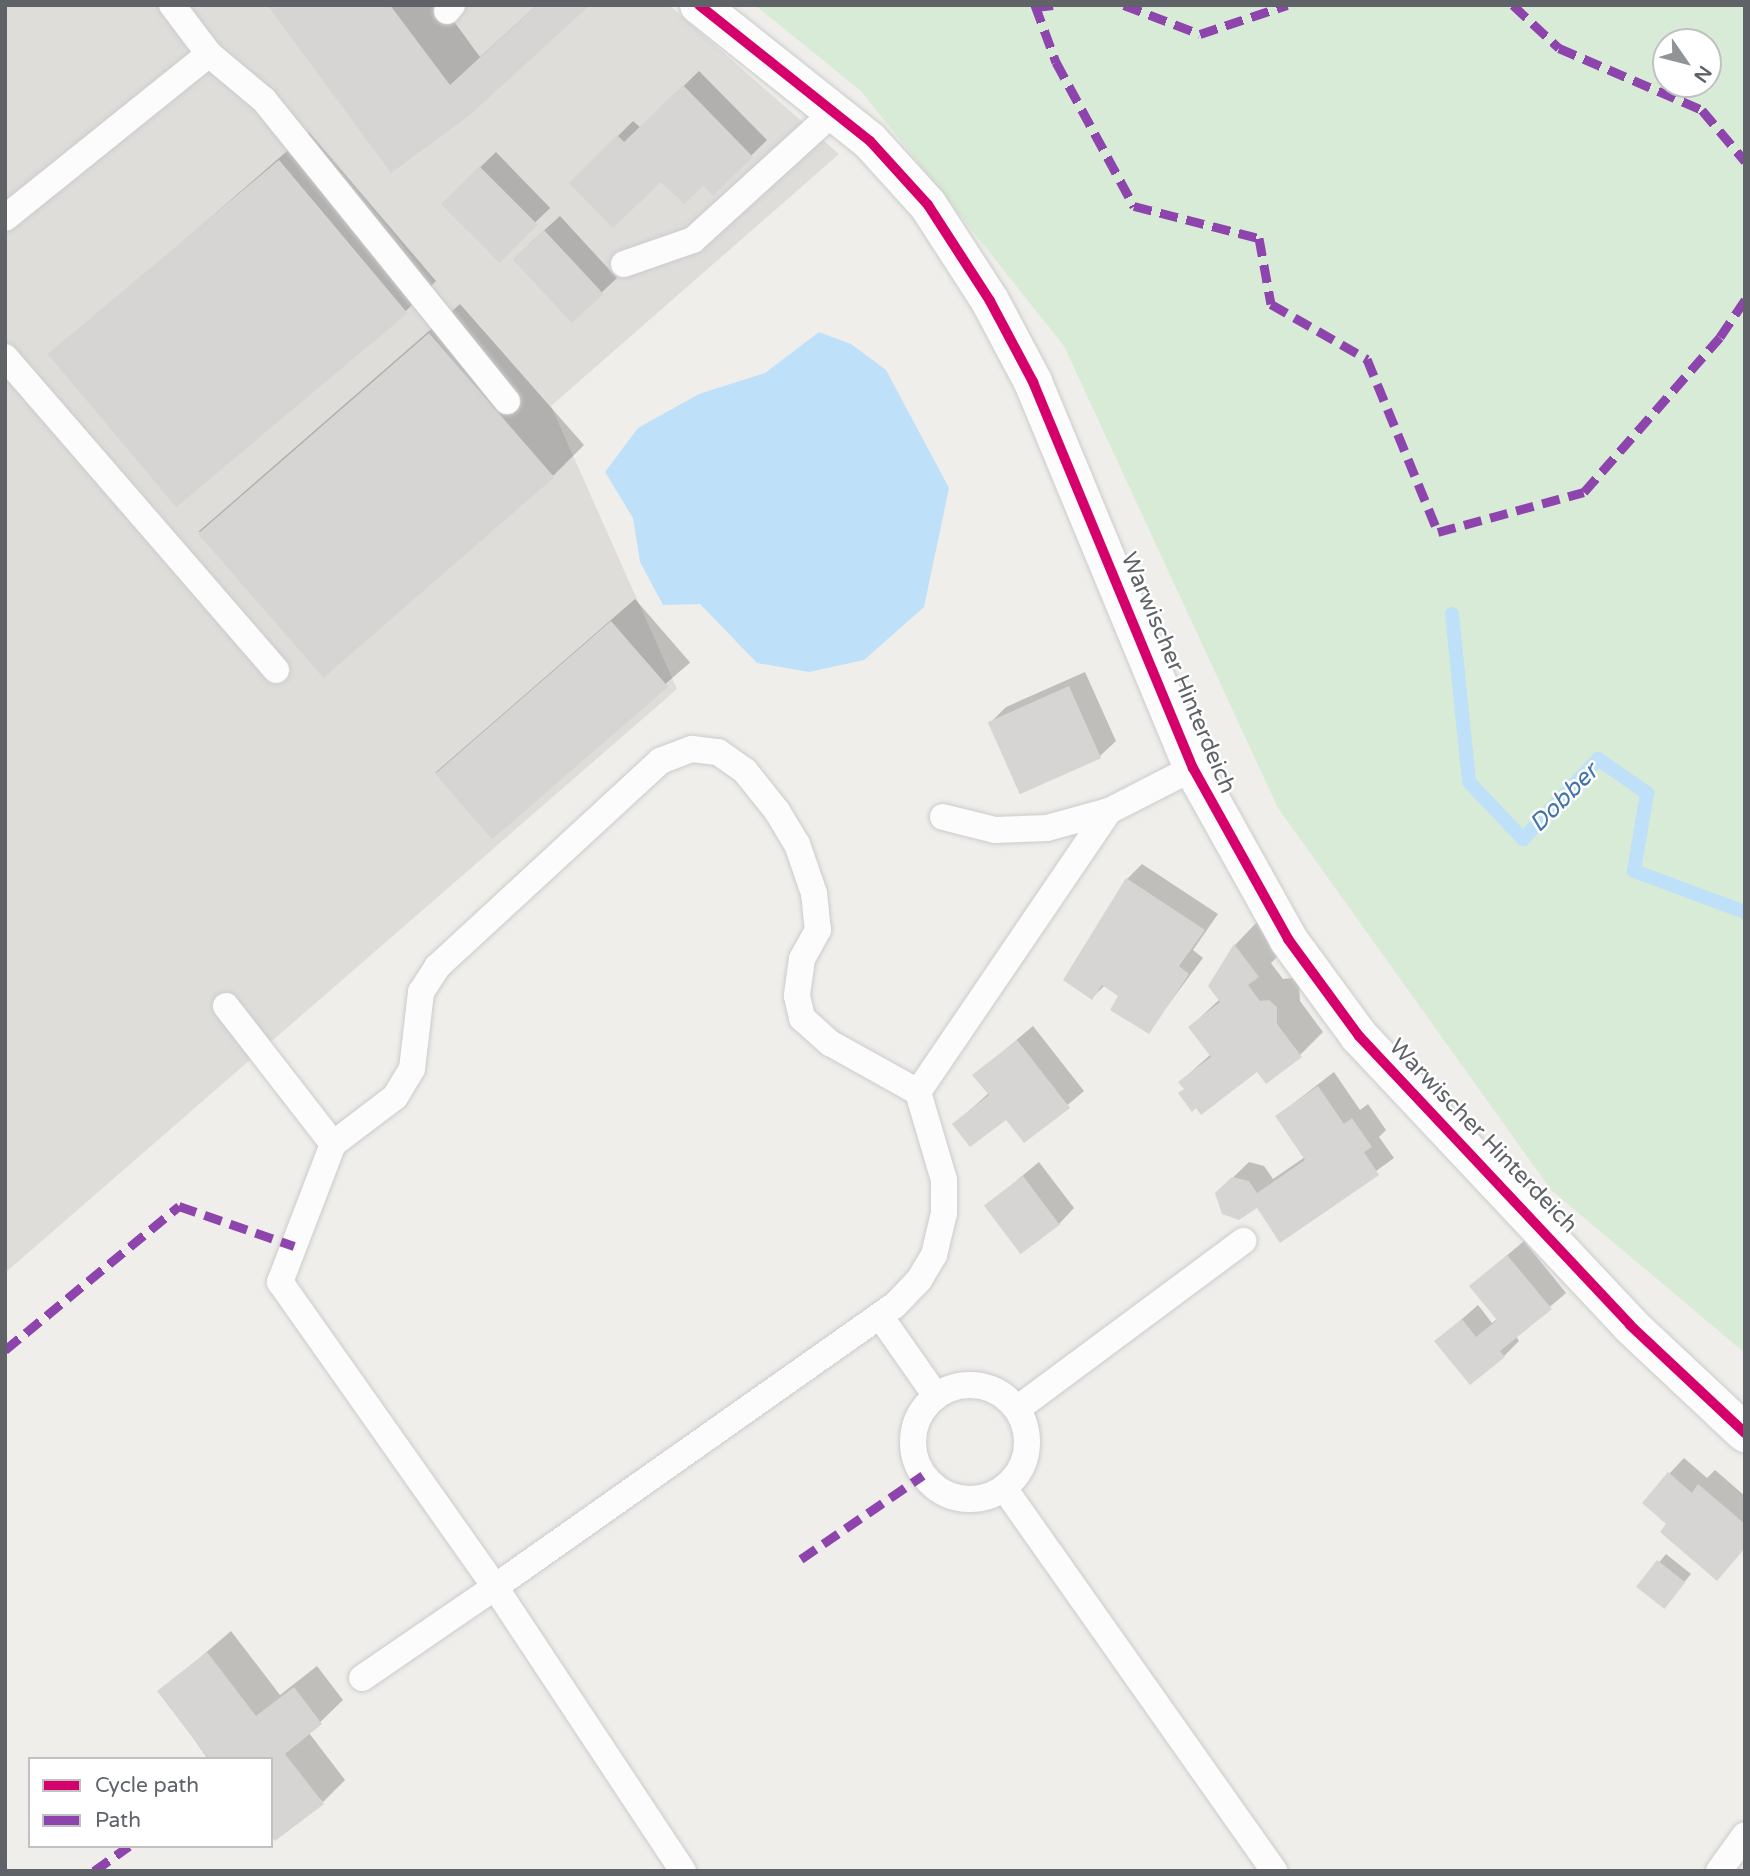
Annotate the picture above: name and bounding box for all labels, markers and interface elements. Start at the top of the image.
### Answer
north arrow [1652,28,1722,98]
text: N [1689,61,1716,86]
street label: Warwischer Hinterdeich [1115,548,1241,798]
water label: Dobber [1524,758,1604,838]
street label: Warwischer Hinterdeich [1383,1033,1583,1239]
legend [28,1757,273,1848]
text: Cycle path [95,1773,199,1798]
text: Path [95,1808,141,1833]

